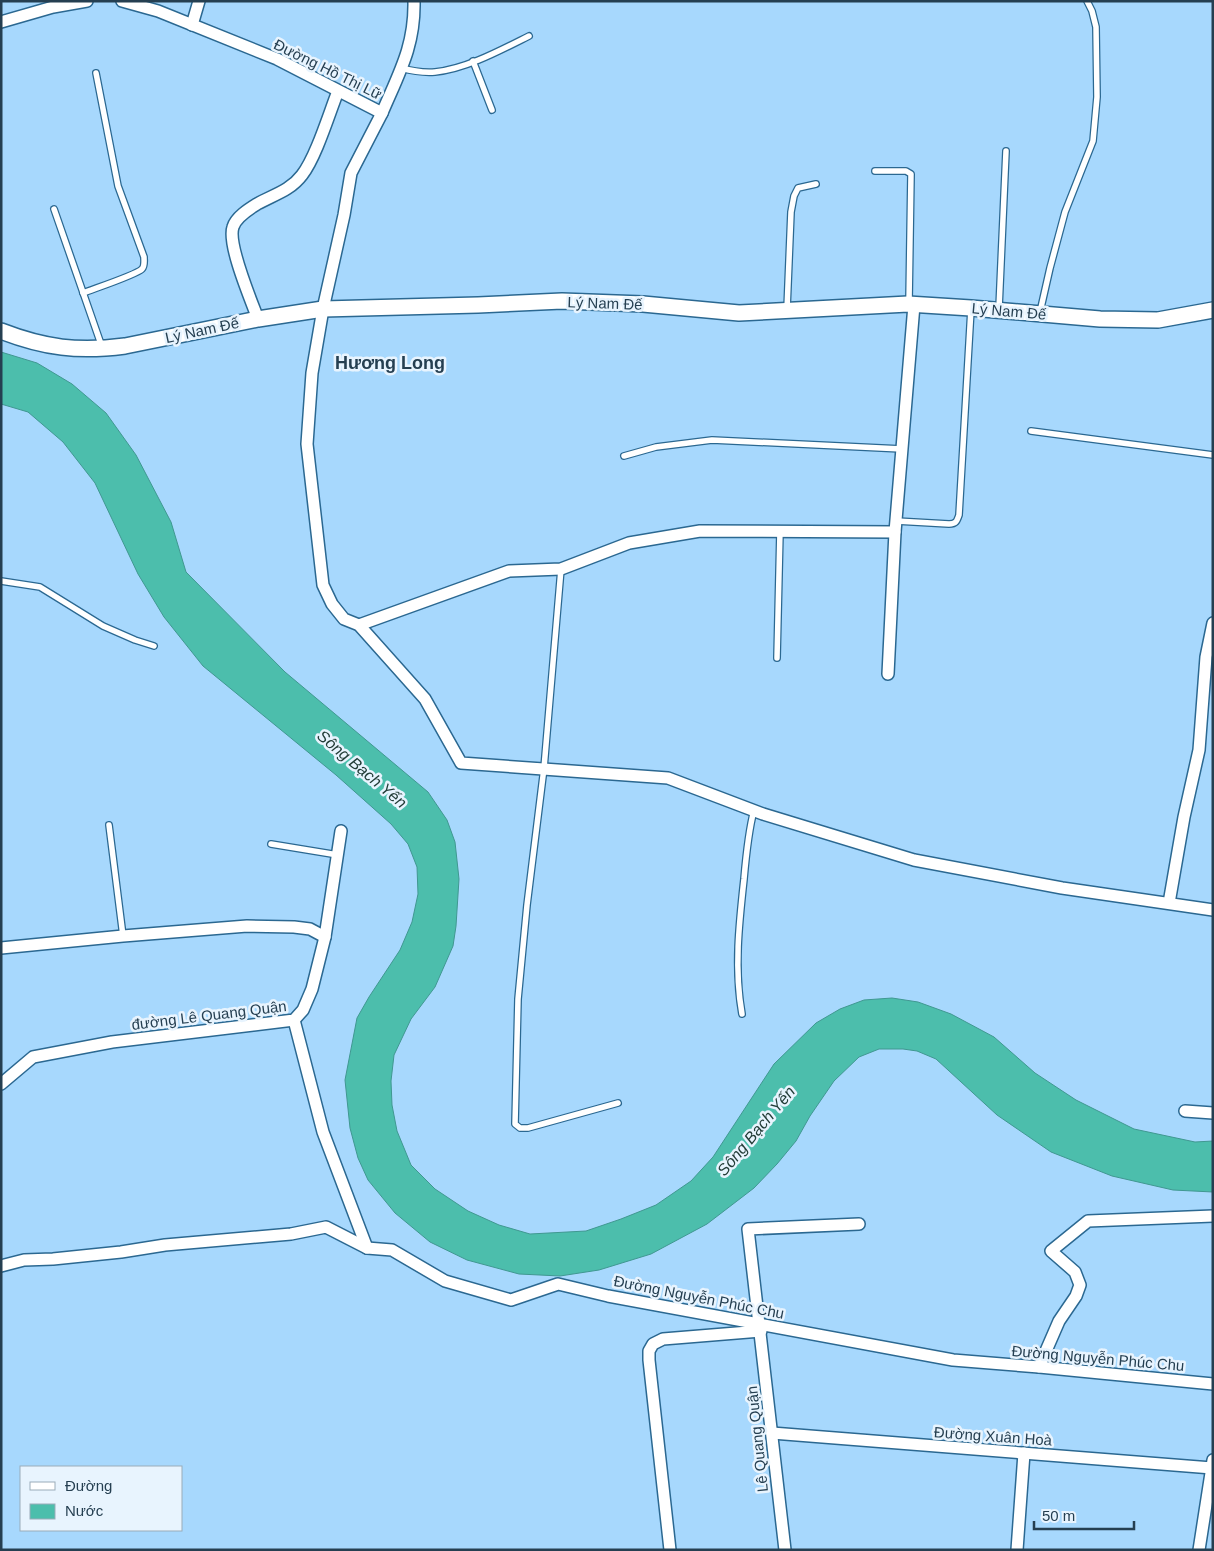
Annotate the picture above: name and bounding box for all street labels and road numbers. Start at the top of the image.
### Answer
street label: Đường Hồ Thị Lữ [271,35,385,103]
street label: Lý Nam Đế [567,293,643,313]
street label: Lý Nam Đế [971,299,1048,323]
street label: Lý Nam Đế [164,314,241,346]
street label: đường Lê Quang Quận [131,997,287,1033]
street label: Đường Nguyễn Phúc Chu [612,1272,786,1322]
street label: Đường Nguyễn Phúc Chu [1011,1342,1185,1374]
street label: Lê Quang Quận [743,1385,771,1493]
street label: Đường Xuân Hoà [933,1423,1053,1449]

